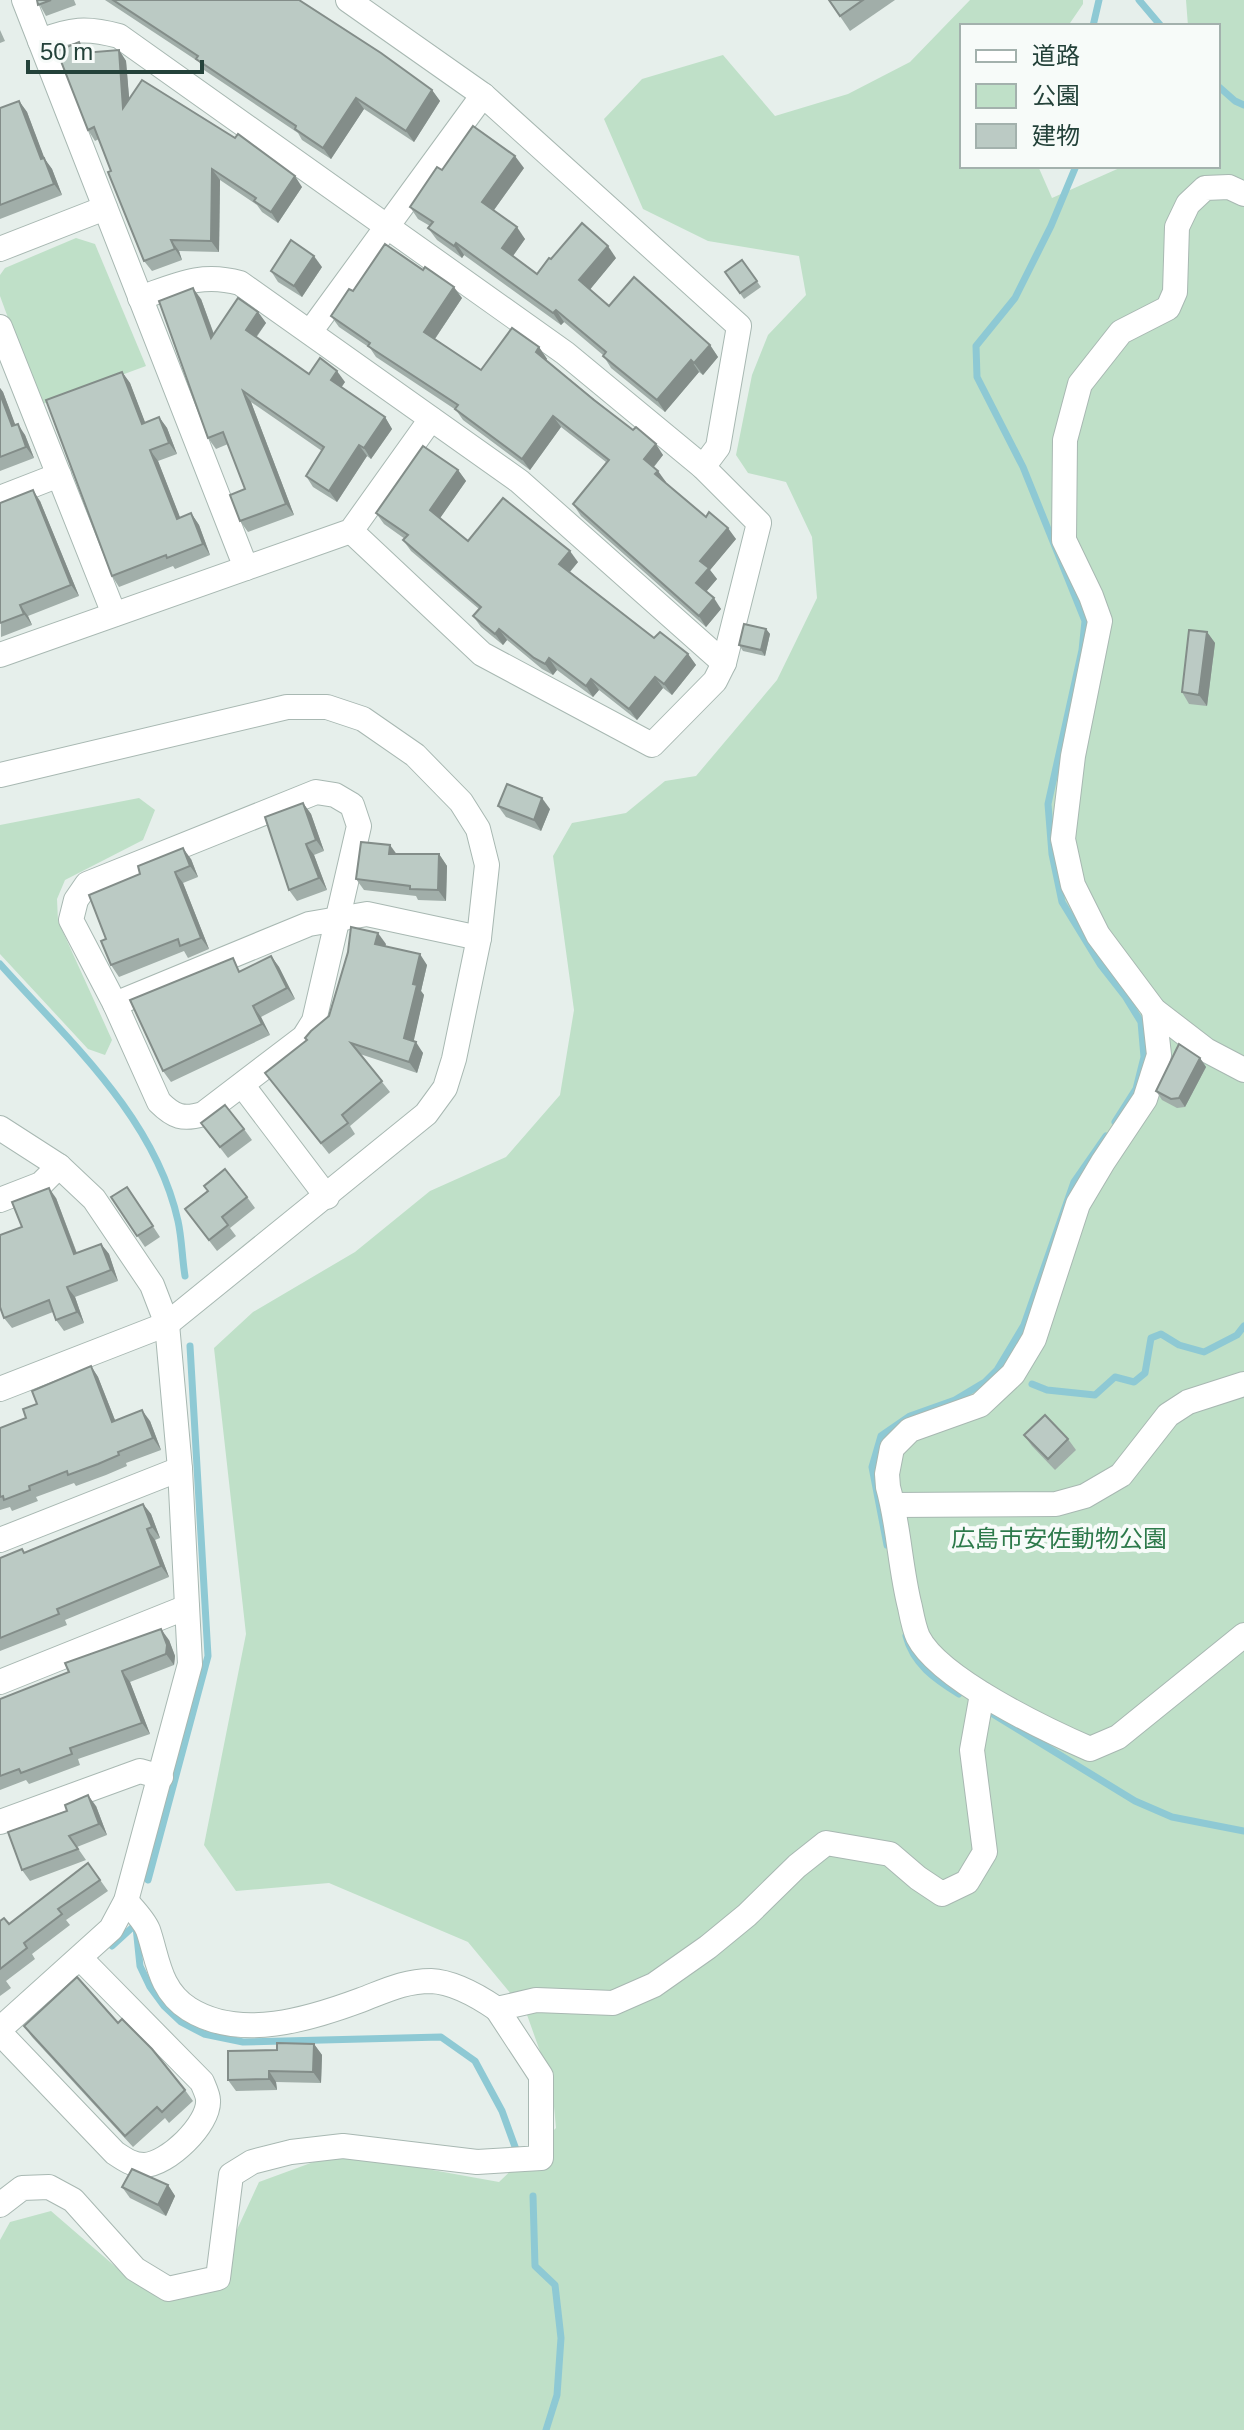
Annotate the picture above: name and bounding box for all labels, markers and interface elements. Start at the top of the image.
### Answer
scale bar [28,24,202,74]
legend [960,24,1220,168]
text: 50 m [40,38,93,65]
text: 道路 [1032,42,1080,69]
text: 公園 [1032,82,1080,109]
text: 建物 [1032,122,1080,149]
park label: 広島市安佐動物公園 [951,1525,1167,1552]

